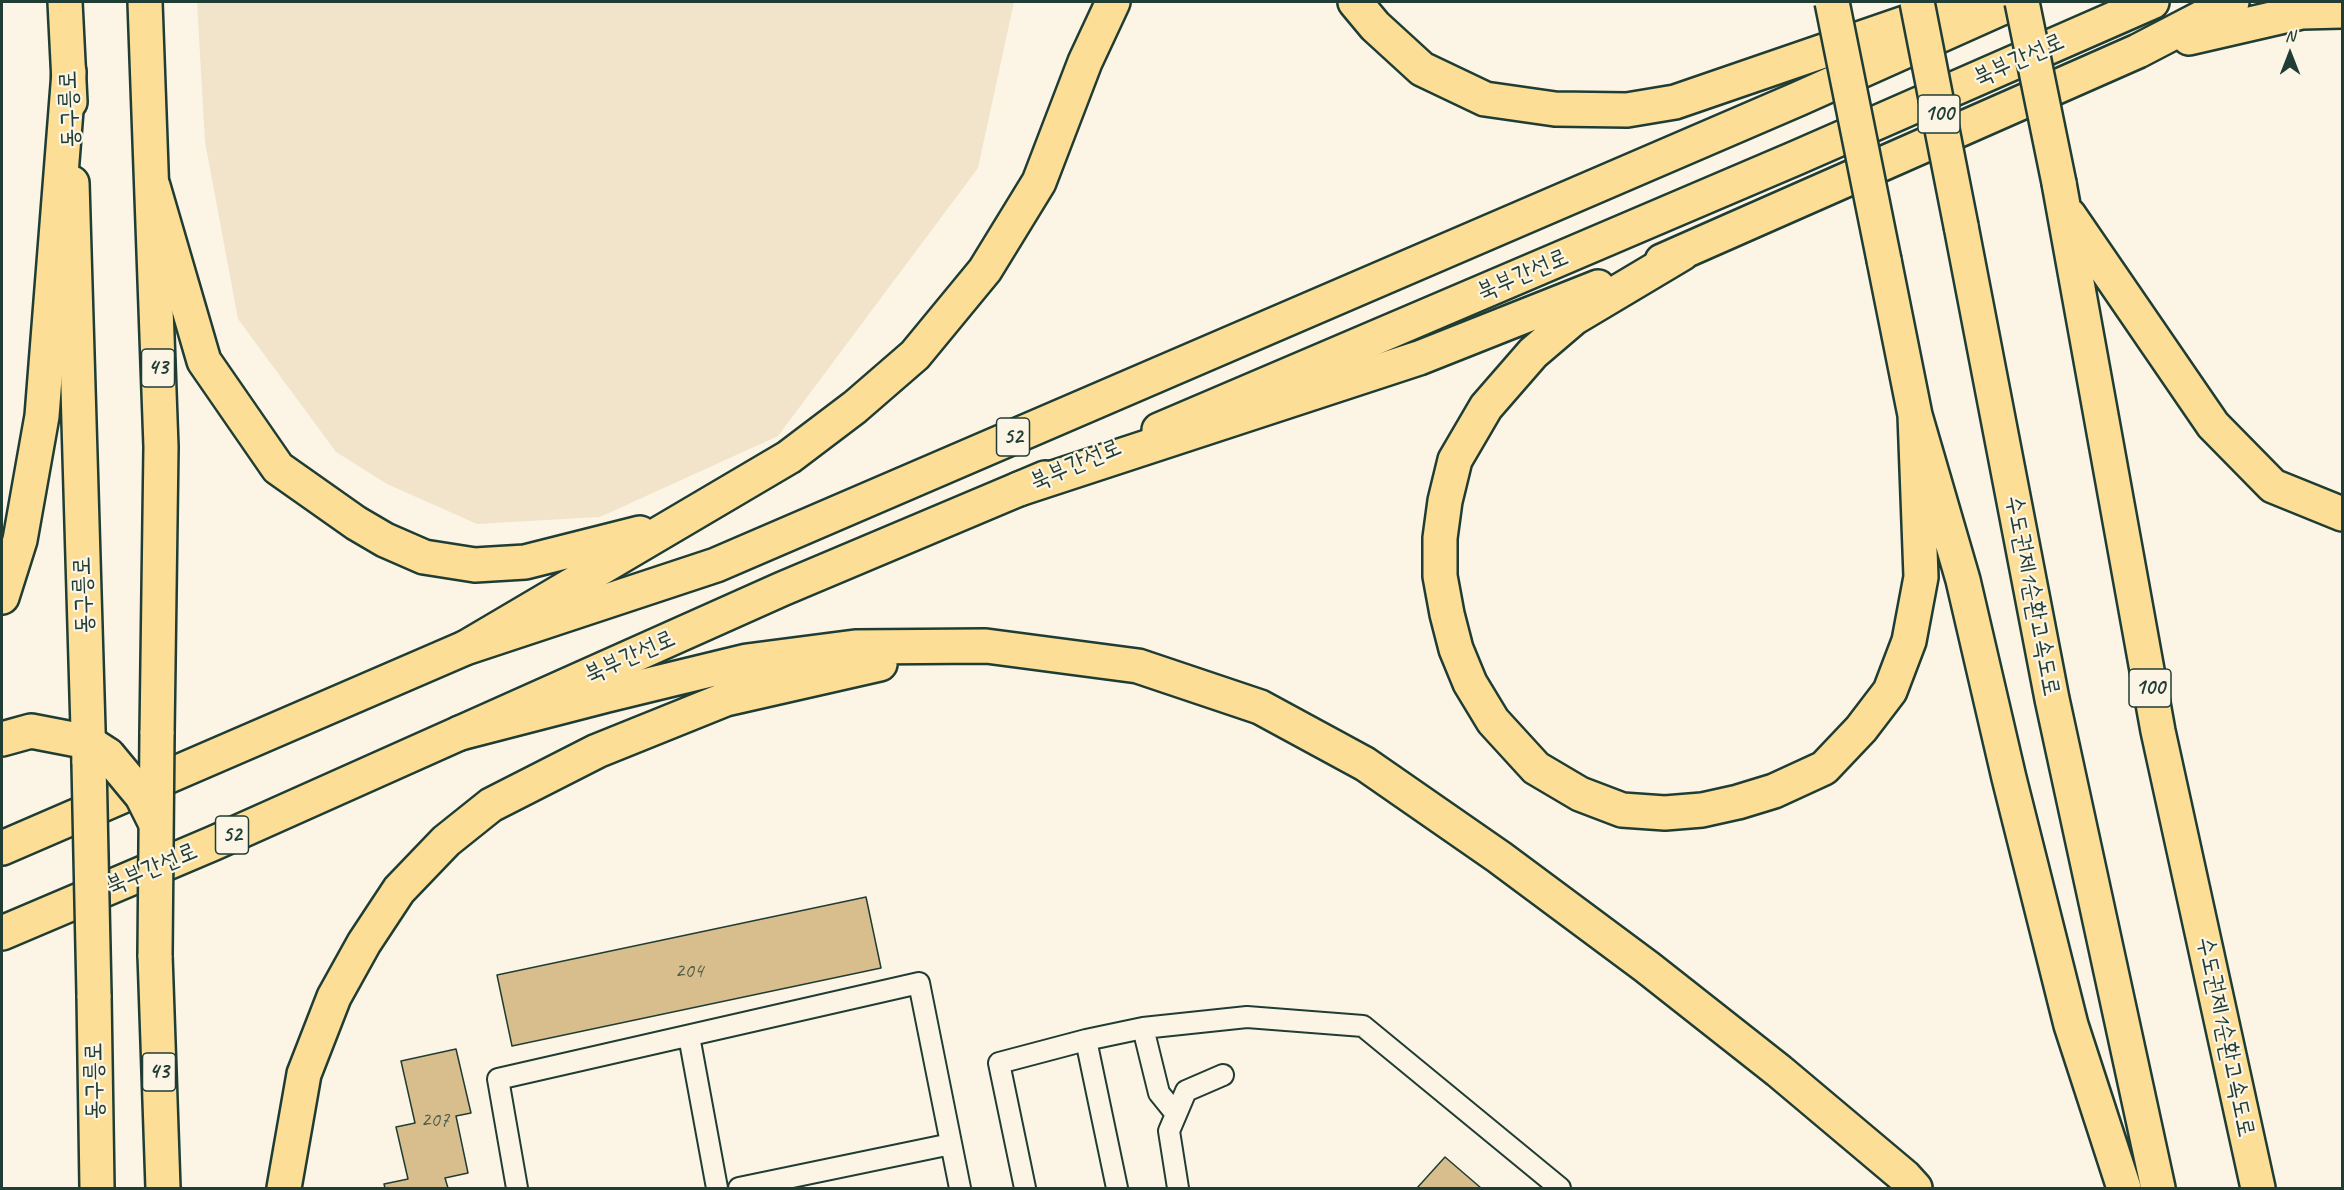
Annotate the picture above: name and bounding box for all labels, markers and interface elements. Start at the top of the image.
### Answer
north arrow [2260,24,2320,84]
text: N [2285,26,2295,46]
street label: 북부간선로 [1969,27,2069,93]
street label: 동구릉로 [54,70,86,148]
road number: 100 [1918,95,1960,133]
street label: 북부간선로 [1473,243,1573,307]
road number: 43 [142,349,174,387]
road number: 52 [996,418,1030,456]
street label: 북부간선로 [1026,433,1126,497]
street label: 수도권제1순환고속도로 [1998,493,2066,699]
street label: 동구릉로 [68,556,100,634]
street label: 북부간선로 [580,624,680,690]
road number: 100 [2129,669,2171,707]
road number: 52 [216,816,248,854]
street label: 북부간선로 [102,837,202,901]
street label: 수도권제1순환고속도로 [2190,934,2260,1140]
house number: 204 [675,958,703,984]
street label: 동구릉로 [80,1042,110,1120]
road number: 43 [142,1053,176,1091]
house number: 207 [421,1107,449,1133]

